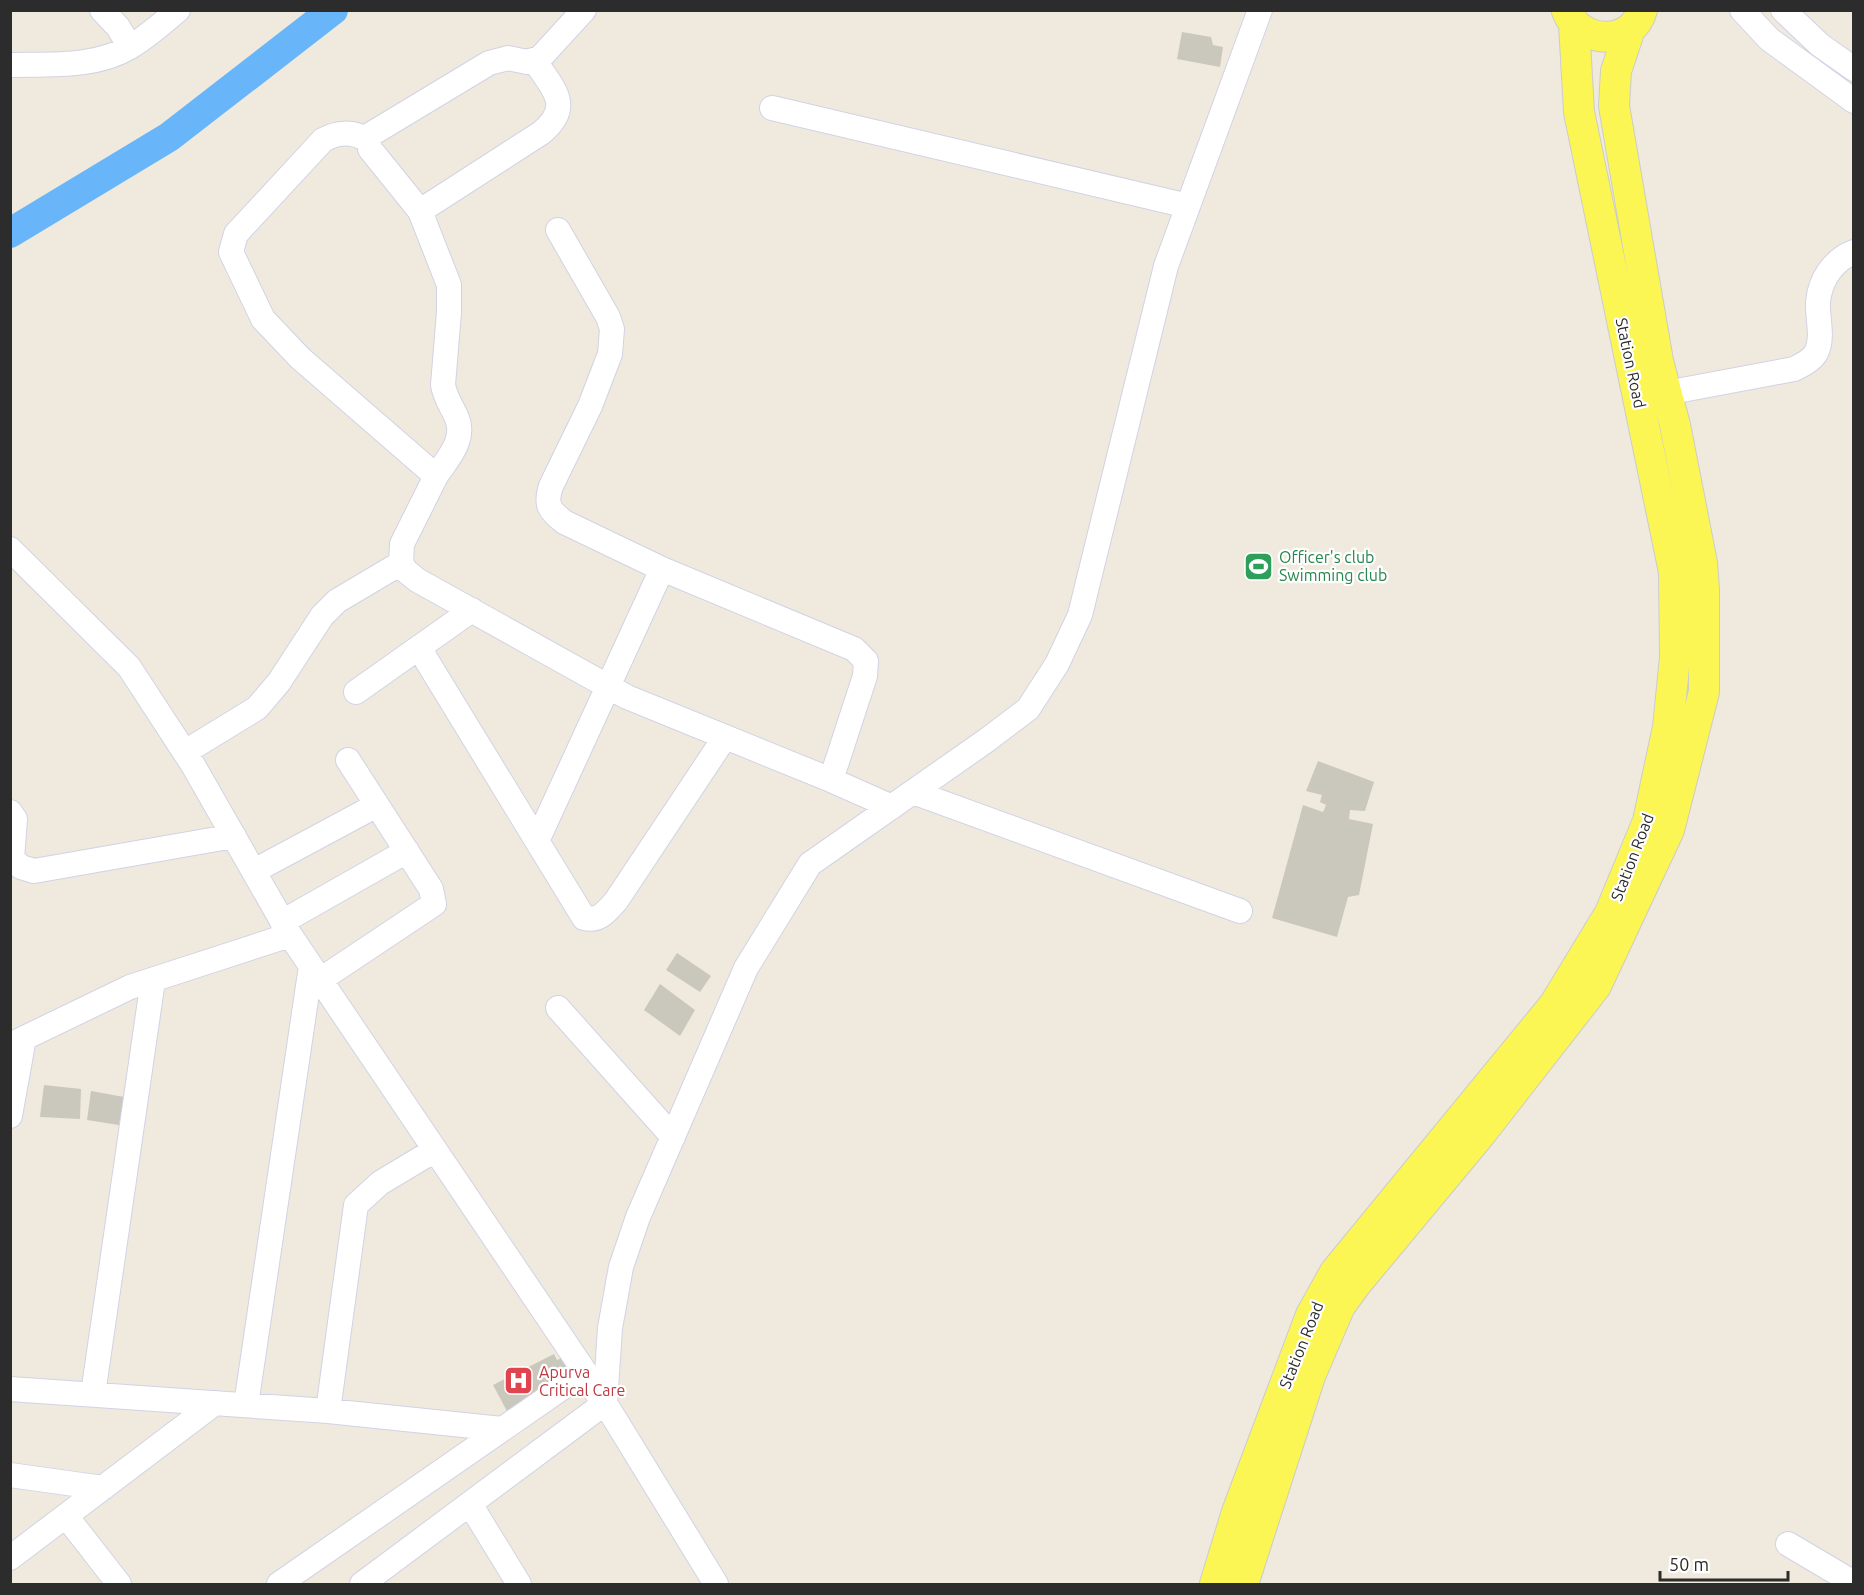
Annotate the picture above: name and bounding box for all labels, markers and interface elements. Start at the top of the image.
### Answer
street label: Station Road [1613,316,1649,410]
place label: Officer's club Swimming club [1279,548,1387,584]
sports icon: Officer's club Swimming club [1242,550,1274,582]
street label: Station Road [1607,811,1657,903]
street label: Station Road [1275,1299,1327,1391]
place label: Apurva Critical Care [539,1363,625,1399]
hospital icon: Apurva Critical Care [502,1365,534,1397]
scale bar [1660,1544,1788,1582]
text: 50 m [1669,1554,1709,1574]

